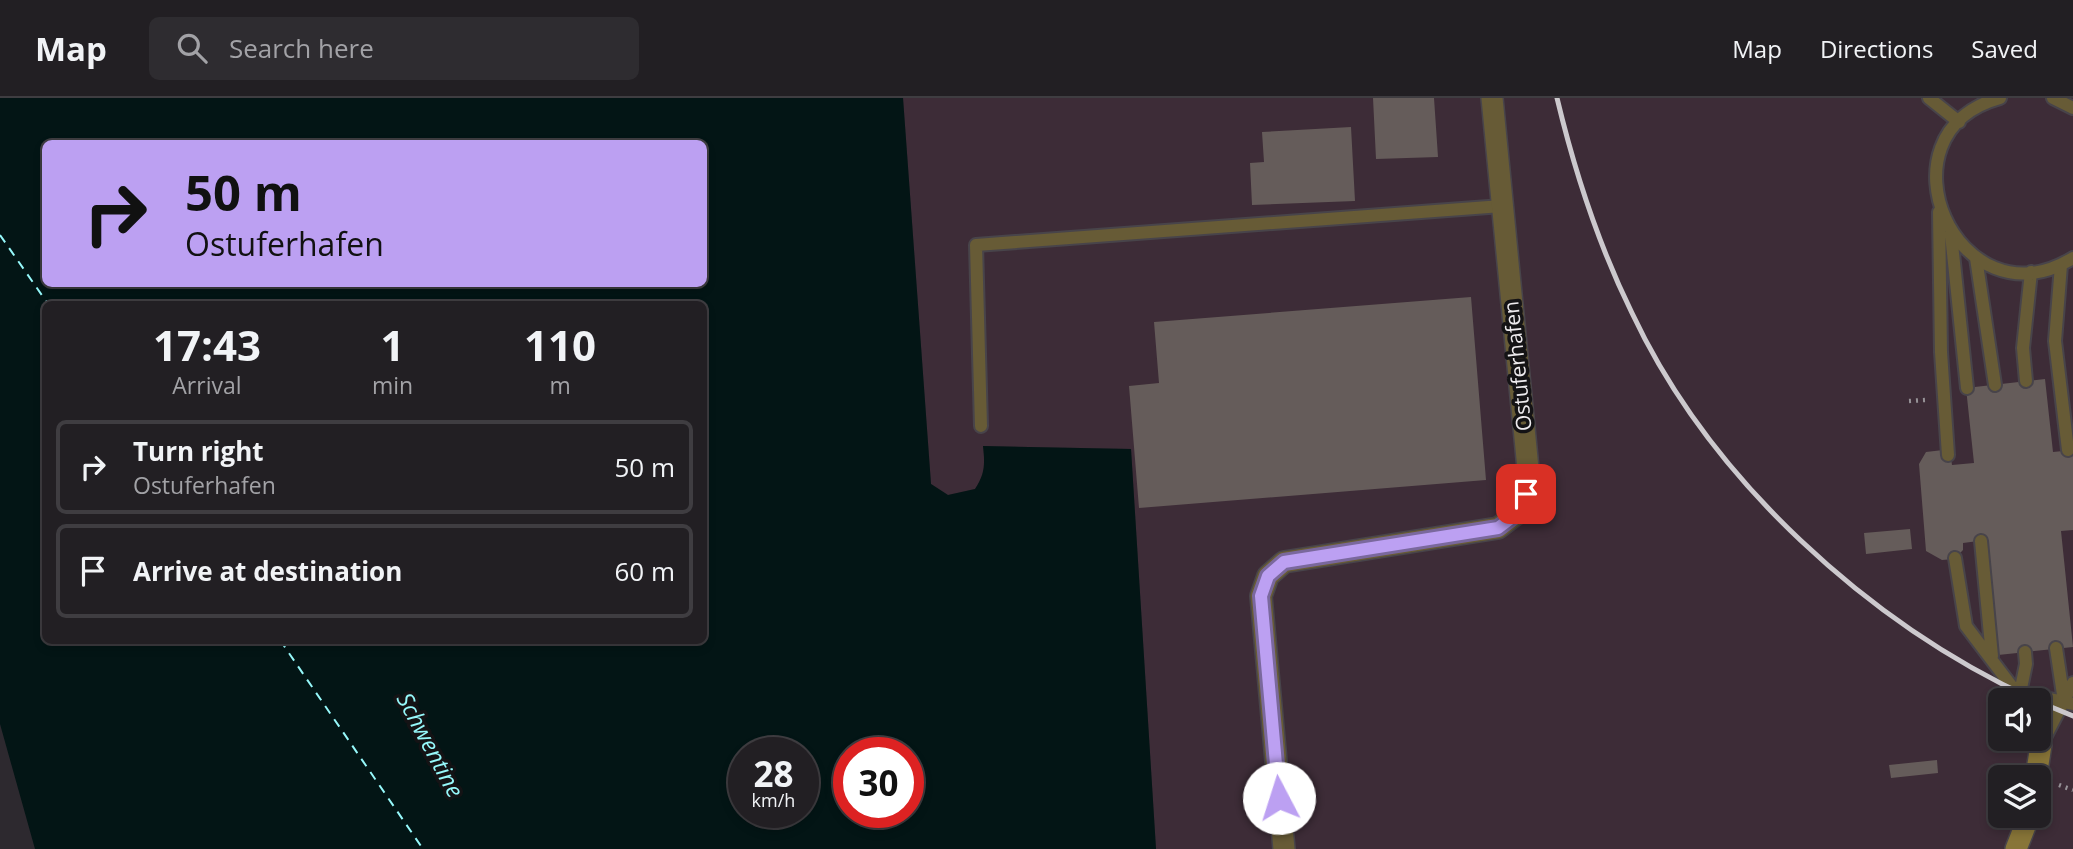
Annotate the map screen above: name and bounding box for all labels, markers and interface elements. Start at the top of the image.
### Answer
search box [149,17,639,80]
text: Map [35,26,107,71]
icon: search [173,29,211,67]
text: Search here [229,30,374,66]
text: Map [1732,32,1782,65]
text: Directions [1820,32,1933,65]
text: Saved [1971,32,2038,65]
text: 50 m [185,159,302,225]
icon: right [70,168,161,259]
text: Ostuferhafen [185,222,384,265]
street label: Ostuferhafen [1496,300,1538,432]
text: 17:43 [153,316,261,373]
text: 1 [380,316,405,373]
text: 110 [524,316,596,373]
text: Arrival [172,369,242,401]
text: min [372,369,413,401]
text: m [549,369,571,401]
text: Turn right [133,433,264,469]
icon: right [74,448,112,486]
text: 50 m [614,449,675,485]
pin [1496,464,1556,524]
text: Ostuferhafen [133,469,276,501]
icon: arrive [1507,475,1545,513]
icon: arrive [74,552,112,590]
text: Arrive at destination [133,553,402,589]
text: 60 m [614,553,675,589]
water label: Schwentine [390,686,472,803]
map controls [1988,688,2051,828]
button: sound [1988,688,2051,751]
speed limit sign: 30 [833,737,924,828]
text: 28 [753,750,794,797]
position arrow [1242,761,1316,835]
button: layers [1988,765,2051,828]
text: km/h [752,788,795,812]

